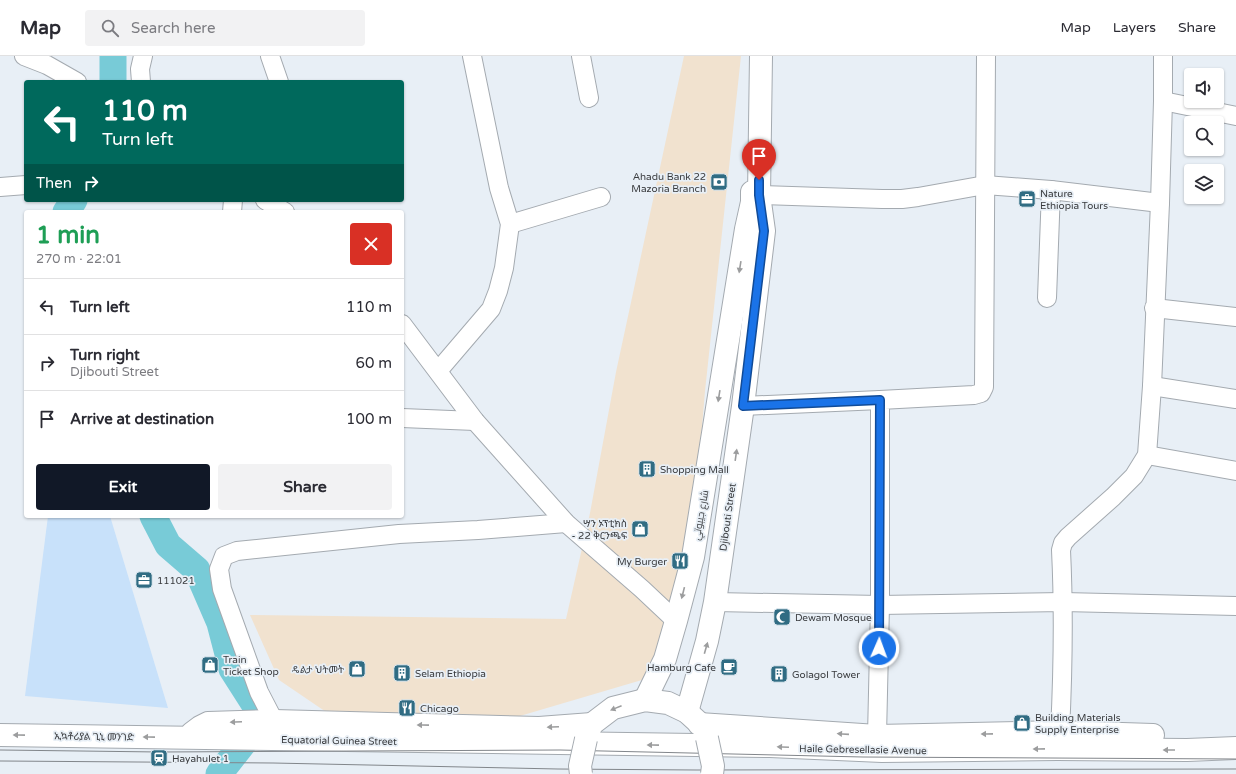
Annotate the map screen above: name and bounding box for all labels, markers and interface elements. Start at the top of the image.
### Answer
search box [85,10,365,46]
text: Map [20,17,61,39]
icon: search [99,17,121,39]
text: Search here [131,19,215,37]
text: Map [1061,19,1091,36]
text: Layers [1113,19,1156,36]
text: Share [1178,19,1216,36]
map controls [1184,68,1224,204]
button: sound [1184,68,1224,108]
text: 110 m [102,94,188,128]
icon: left [36,96,88,148]
button: search [1184,116,1224,156]
text: Turn left [102,128,174,150]
pin [742,139,776,180]
icon: arrive [748,145,770,167]
button: layers [1184,164,1224,204]
place label: Ahadu Bank 22 Mazoria Branch [631,171,706,195]
icon: right [80,172,102,194]
bank icon: Ahadu Bank 22 Mazoria Branch [709,172,729,192]
text: Then [36,174,72,192]
place label: Nature Ethiopia Tours [1040,188,1108,212]
office icon: Nature Ethiopia Tours [1017,189,1037,209]
text: 1 min [36,221,100,250]
button: close [350,223,392,265]
text: 270 m · 22:01 [36,251,122,267]
one-way arrow [737,261,743,274]
icon: left [36,296,58,318]
text: Turn left [70,298,130,316]
text: 110 m [346,298,392,316]
text: Turn right [70,346,140,364]
icon: right [36,352,58,374]
text: 60 m [355,354,392,372]
text: Djibouti Street [70,364,159,380]
one-way arrow [716,390,722,402]
icon: arrive [36,408,58,430]
text: Arrive at destination [70,410,214,428]
text: 100 m [346,410,392,428]
one-way arrow [733,449,739,461]
building icon: Shopping Mall [637,459,657,479]
button: Exit [36,464,210,510]
button: Share [218,464,392,510]
place label: Shopping Mall [660,464,729,476]
street label: Djibouti Street [717,482,739,552]
street label: شارع جيبوتي [691,489,712,541]
place label: ሣን ኦፕቲክስ - 22 ቅርንጫፍ [571,518,628,542]
shop icon: ሣን ኦፕቲክስ - 22 ቅርንጫፍ [630,519,650,539]
restaurant icon: My Burger [670,551,690,571]
place label: My Burger [617,556,667,568]
office icon: 111021 [134,570,154,590]
place label: 111021 [157,575,195,587]
one-way arrow [680,587,686,600]
mosque icon: Dewam Mosque [772,607,792,627]
place label: Dewam Mosque [795,612,872,624]
position arrow [858,627,900,669]
one-way arrow [703,641,709,654]
place label: Train Ticket Shop [223,654,279,678]
shop icon: Train Ticket Shop [200,655,220,675]
cafe icon: Hamburg Cafe [719,657,739,677]
shop icon: ዴልታ ህትመት [347,659,367,679]
place label: Hamburg Cafe [647,662,716,674]
building icon: Selam Ethiopia [392,663,412,683]
place label: ዴልታ ህትመት [292,664,344,676]
building icon: Golagol Tower [769,664,789,684]
place label: Selam Ethiopia [415,668,486,680]
place label: Golagol Tower [792,669,860,681]
restaurant icon: Chicago [397,698,417,718]
place label: Chicago [420,703,459,715]
one-way arrow [610,705,622,711]
place label: Building Materials Supply Enterprise [1035,712,1121,736]
shop icon: Building Materials Supply Enterprise [1012,713,1032,733]
one-way arrow [230,719,242,726]
one-way arrow [417,722,429,729]
one-way arrow [547,723,559,730]
street label: ኢኳቶሪያል ጊኒ መንገድ [54,730,134,744]
one-way arrow [837,730,849,737]
one-way arrow [980,731,993,737]
one-way arrow [13,732,25,739]
one-way arrow [142,734,155,740]
street label: Equatorial Guinea Street [281,734,397,748]
one-way arrow [646,742,659,748]
street label: Haile Gebresellasie Avenue [799,743,927,757]
one-way arrow [776,744,789,750]
one-way arrow [1032,746,1045,752]
one-way arrow [1162,747,1175,753]
station icon: Hayahulet 1 [149,748,169,768]
place label: Hayahulet 1 [172,753,229,765]

